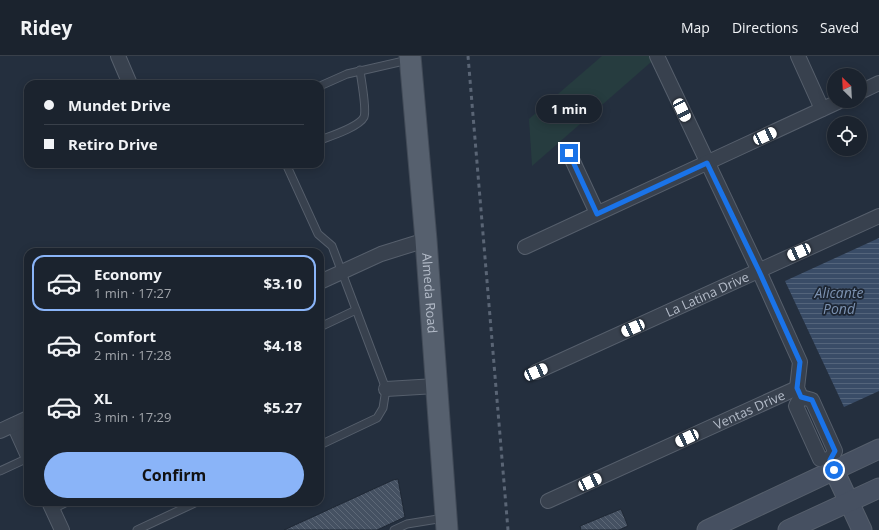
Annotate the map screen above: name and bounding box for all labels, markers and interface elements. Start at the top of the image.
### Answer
text: Ridey [20,15,72,41]
text: Map [681,18,710,37]
text: Directions [732,18,798,37]
text: Saved [820,18,859,37]
north arrow [827,68,867,108]
map controls [827,68,867,156]
text: Mundet Drive [68,95,171,115]
callout: 1 min [536,95,602,123]
car [671,97,693,123]
text: 1 min [551,100,587,118]
button: locate [827,116,867,156]
car [752,125,778,147]
text: Retiro Drive [68,134,158,154]
route end [560,144,578,162]
car [786,242,812,262]
street label: Almeda Road [418,252,442,334]
text: Economy [94,264,162,284]
icon: car [46,265,82,301]
street label: La Latina Drive [663,267,752,321]
text: $3.10 [263,273,302,293]
water label: Alicante Pond [814,283,863,318]
text: 1 min · 17:27 [94,284,171,302]
car [620,318,646,338]
text: Comfort [94,326,156,346]
icon: car [46,327,82,363]
text: $4.18 [263,335,302,355]
text: 2 min · 17:28 [94,346,171,364]
car [523,362,549,382]
street label: Ventas Drive [711,386,788,434]
text: XL [94,388,112,408]
icon: car [46,389,82,425]
text: $5.27 [263,397,302,417]
text: 3 min · 17:29 [94,408,171,426]
car [674,427,700,449]
button: Confirm [44,452,304,498]
route start [825,461,843,479]
car [577,471,603,493]

